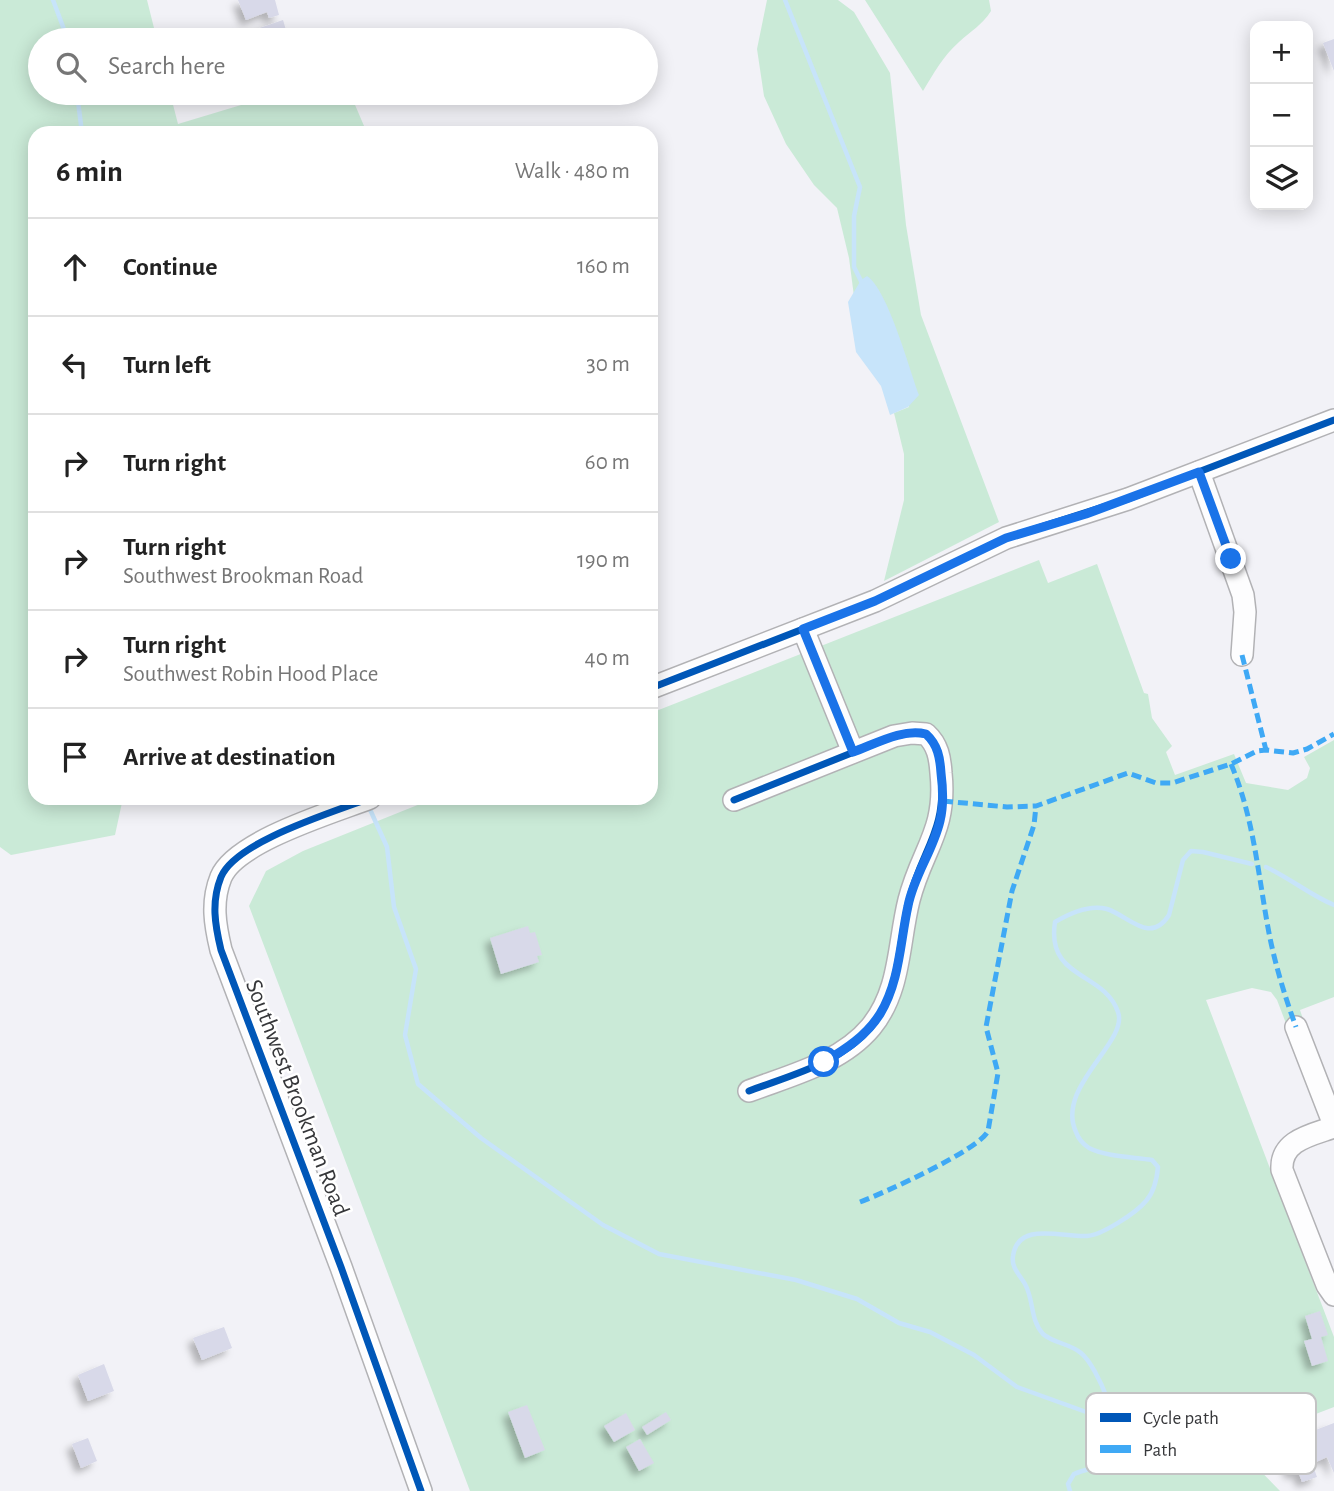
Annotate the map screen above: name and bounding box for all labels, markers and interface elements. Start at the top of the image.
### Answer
map controls [1250,21,1313,210]
button: + [1250,21,1313,84]
search box [28,28,658,105]
icon: search [52,48,90,86]
text: Search here [108,53,226,79]
button: − [1250,84,1313,147]
button: layers [1250,147,1313,210]
text: 6 min [56,157,123,187]
text: Walk · 480 m [515,160,630,183]
icon: ahead [56,248,94,286]
text: Continue [123,254,218,280]
text: 160 m [577,255,630,278]
icon: left [56,346,94,384]
text: Turn left [123,352,211,378]
text: 30 m [586,353,630,376]
icon: right [56,444,94,482]
text: Turn right [123,450,226,476]
text: 60 m [585,451,630,474]
text: Turn right [123,534,226,560]
icon: right [56,542,94,580]
route end [1215,543,1246,574]
text: 190 m [577,549,630,572]
text: Southwest Brookman Road [123,565,364,588]
text: Turn right [123,632,226,658]
icon: right [56,640,94,678]
text: 40 m [585,647,630,670]
text: Southwest Robin Hood Place [123,663,378,686]
icon: arrive [56,738,94,776]
text: Arrive at destination [123,744,336,770]
street label: Southwest Brookman Road [241,977,353,1219]
route start [808,1046,839,1077]
legend [1086,1393,1316,1474]
text: Cycle path [1143,1409,1219,1428]
text: Path [1143,1441,1177,1460]

